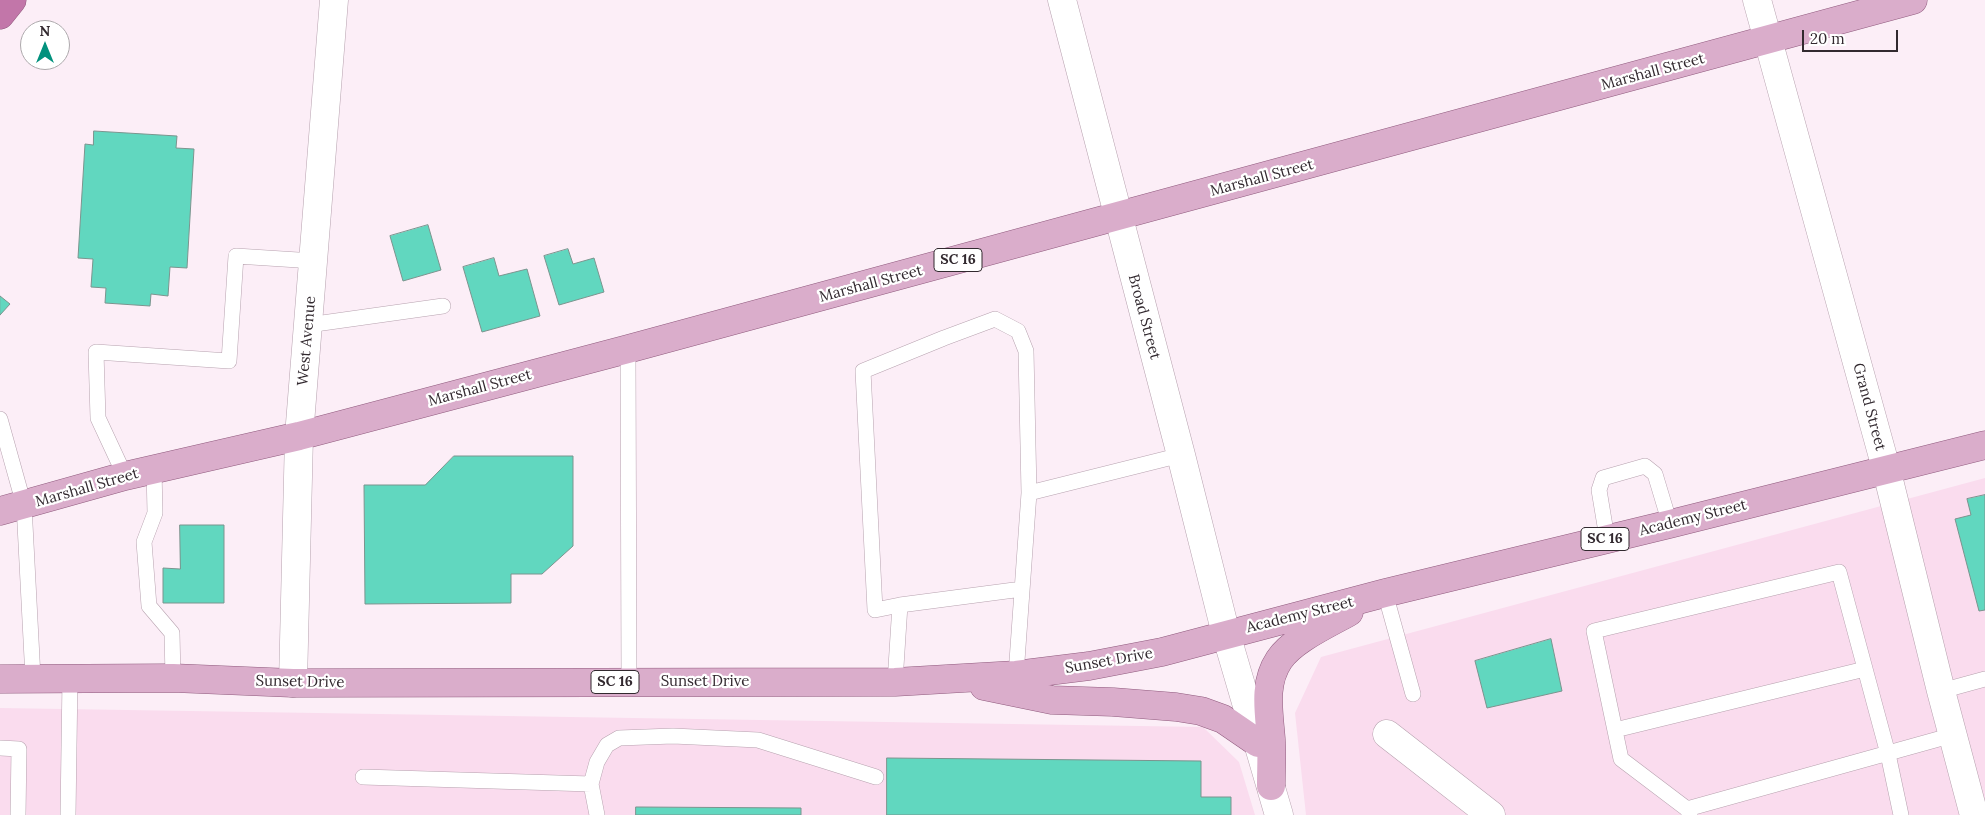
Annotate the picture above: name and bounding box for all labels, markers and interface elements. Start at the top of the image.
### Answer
north arrow [20,20,70,70]
scale bar [1805,20,1901,52]
text: N [40,22,50,40]
text: 20 m [1810,29,1845,48]
street label: Marshall Street [1599,50,1707,94]
street label: Marshall Street [1208,156,1316,200]
road number: SC 16 [934,248,982,272]
street label: Marshall Street [817,262,925,306]
street label: Broad Street [1124,272,1164,362]
street label: West Avenue [294,295,320,387]
street label: Grand Street [1849,361,1889,453]
street label: Marshall Street [426,366,534,410]
street label: Marshall Street [33,465,141,511]
street label: Academy Street [1638,496,1748,540]
road number: SC 16 [1581,528,1629,550]
street label: Academy Street [1245,593,1355,637]
street label: Sunset Drive [1064,644,1154,678]
road number: SC 16 [591,670,639,694]
street label: Sunset Drive [255,672,345,692]
street label: Sunset Drive [661,673,749,691]

